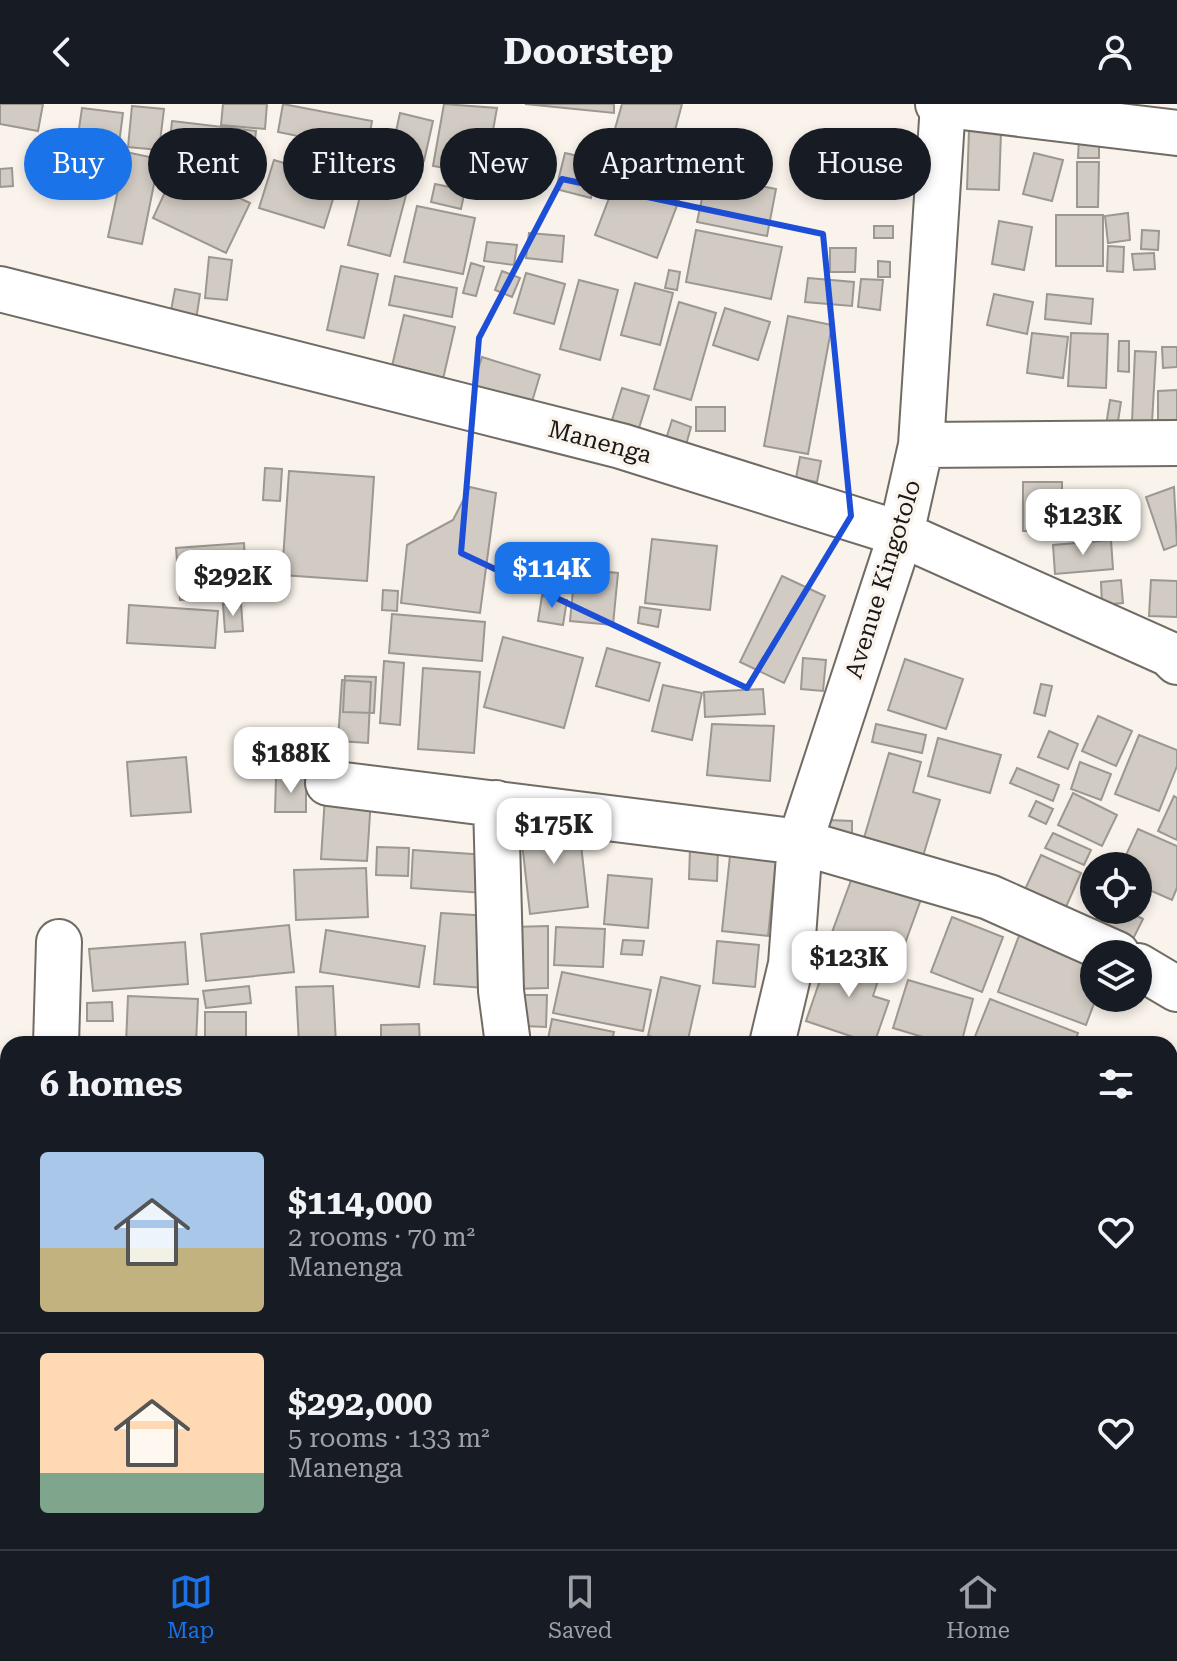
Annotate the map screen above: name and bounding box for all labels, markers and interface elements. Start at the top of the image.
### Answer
icon: back [40,30,84,74]
icon: person [1093,30,1137,74]
text: Doorstep [504,31,674,73]
chip: Buy [24,128,132,200]
chip: Rent [148,128,267,200]
chip: Filters [283,128,424,200]
chip: New [440,128,557,200]
chip: Apartment [573,128,773,200]
chip: House [789,128,931,200]
street label: Manenga [545,415,655,469]
street label: Avenue Kingotolo [839,476,927,682]
pin: $123K [1027,489,1139,557]
text: $123K [1044,500,1122,530]
pin: $114K [496,542,608,610]
pin: $292K [177,550,289,618]
text: $114K [513,553,591,583]
text: $292K [194,561,272,591]
pin: $188K [235,727,347,795]
text: $188K [252,738,330,768]
pin: $175K [498,798,610,866]
text: $175K [515,809,593,839]
map controls [1080,852,1152,1012]
button: locate [1080,852,1152,924]
pin: $123K [793,931,905,999]
button: layers [1080,940,1152,1012]
text: $123K [810,942,888,972]
icon: filters [1094,1062,1138,1106]
text: 6 homes [40,1064,183,1104]
text: $114,000 [288,1182,432,1222]
icon: home [104,1184,200,1280]
icon: heart [1094,1210,1138,1254]
text: 2 rooms · 70 m² [288,1222,475,1252]
text: Manenga [288,1252,403,1282]
text: $292,000 [288,1383,432,1423]
icon: home [104,1385,200,1481]
icon: heart [1094,1411,1138,1455]
text: 5 rooms · 133 m² [288,1423,490,1453]
text: Manenga [288,1453,403,1483]
tab: Map [167,1570,214,1643]
tab: Saved [548,1570,612,1643]
tab: Home [946,1570,1010,1643]

